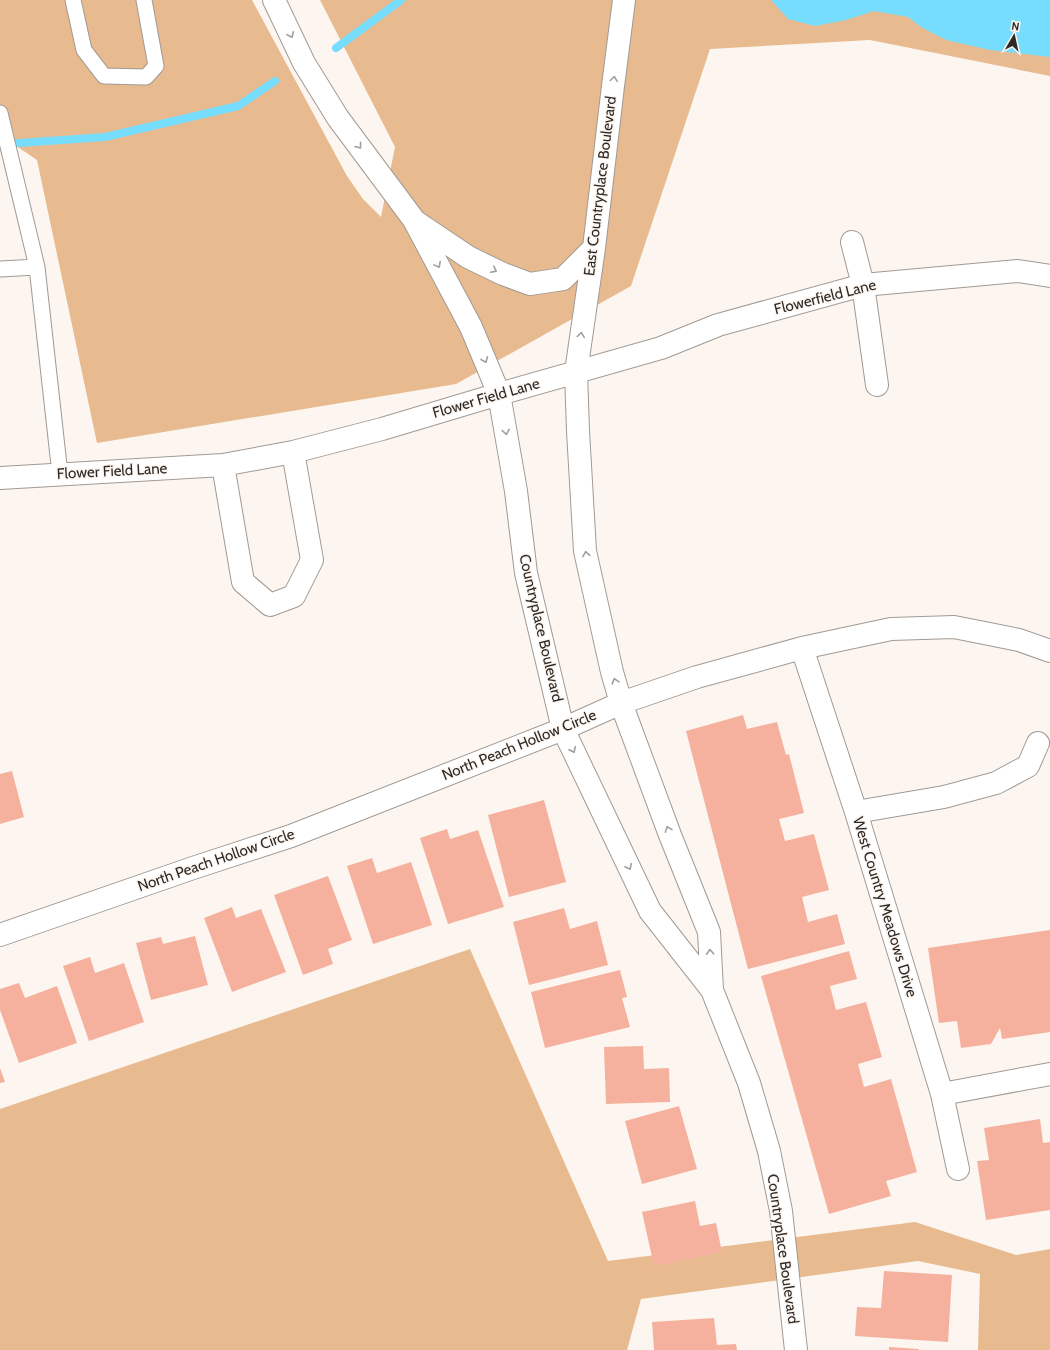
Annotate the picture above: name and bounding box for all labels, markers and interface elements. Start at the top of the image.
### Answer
north arrow [994,16,1034,56]
text: N [1011,19,1021,34]
one-way arrow [286,31,294,39]
one-way arrow [609,76,618,82]
street label: East Countryplace Boulevard [580,95,620,277]
one-way arrow [354,141,361,148]
one-way arrow [434,261,441,268]
one-way arrow [490,265,498,273]
street label: Flowerfield Lane [772,276,878,318]
one-way arrow [576,332,585,338]
one-way arrow [480,357,488,364]
street label: Flower Field Lane [430,374,542,422]
one-way arrow [501,429,509,435]
street label: Flower Field Lane [56,459,168,483]
one-way arrow [582,551,591,557]
street label: Countryplace Boulevard [515,552,567,704]
one-way arrow [611,677,619,684]
street label: North Peach Hollow Circle [439,706,599,784]
one-way arrow [568,745,576,753]
street label: West Country Meadows Drive [849,815,921,1000]
street label: North Peach Hollow Circle [135,825,297,895]
one-way arrow [664,826,672,833]
one-way arrow [625,863,632,870]
one-way arrow [705,949,714,955]
street label: Countryplace Boulevard [764,1173,802,1325]

